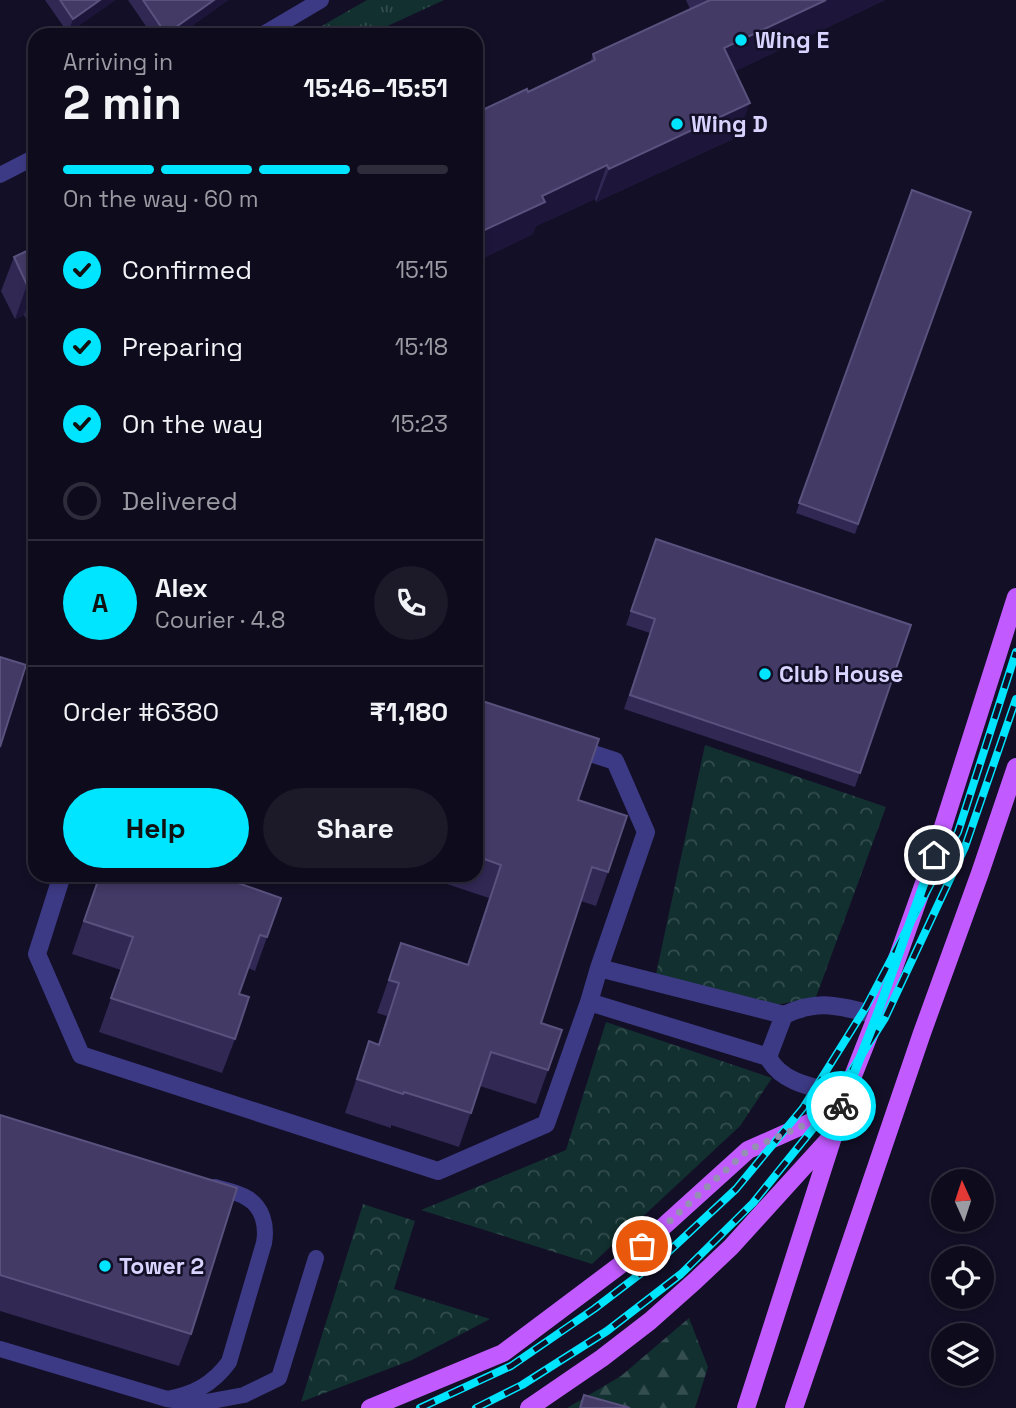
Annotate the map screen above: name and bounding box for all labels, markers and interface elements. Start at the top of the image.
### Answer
place label: Wing E [755,25,829,55]
marker: Wing E [733,32,749,48]
text: Arriving in [63,47,173,77]
text: 15:46–15:51 [303,71,448,105]
text: 2 min [63,74,182,132]
place label: Wing D [691,109,768,139]
marker: Wing D [669,116,685,132]
text: On the way · 60 m [63,184,258,214]
icon: check [63,251,101,289]
text: Confirmed [122,253,252,287]
text: 15:15 [395,255,448,285]
icon: check [63,328,101,366]
text: Preparing [122,330,243,364]
text: 15:18 [395,332,448,362]
icon: check [63,405,101,443]
text: On the way [122,407,263,441]
text: 15:23 [391,409,448,439]
text: Delivered [122,484,238,518]
button: phone [374,566,448,640]
text: Alex [155,571,208,605]
text: A [92,586,108,620]
text: Courier · 4.8 [155,605,285,635]
place label: Club House [779,659,903,689]
marker: Club House [757,666,773,682]
text: Order #6380 [63,695,219,729]
text: ₹1,180 [370,695,448,729]
button: Help [63,788,249,868]
button: Share [263,788,448,868]
pin [904,825,964,885]
icon: home [915,836,953,874]
courier [806,1071,876,1141]
icon: bike [822,1087,860,1125]
north arrow [931,1169,994,1232]
map controls [931,1169,994,1386]
pin [612,1216,672,1276]
icon: bag [623,1227,661,1265]
button: locate [931,1246,994,1309]
place label: Tower 2 [119,1251,204,1281]
marker: Tower 2 [97,1258,113,1274]
button: layers [931,1323,994,1386]

